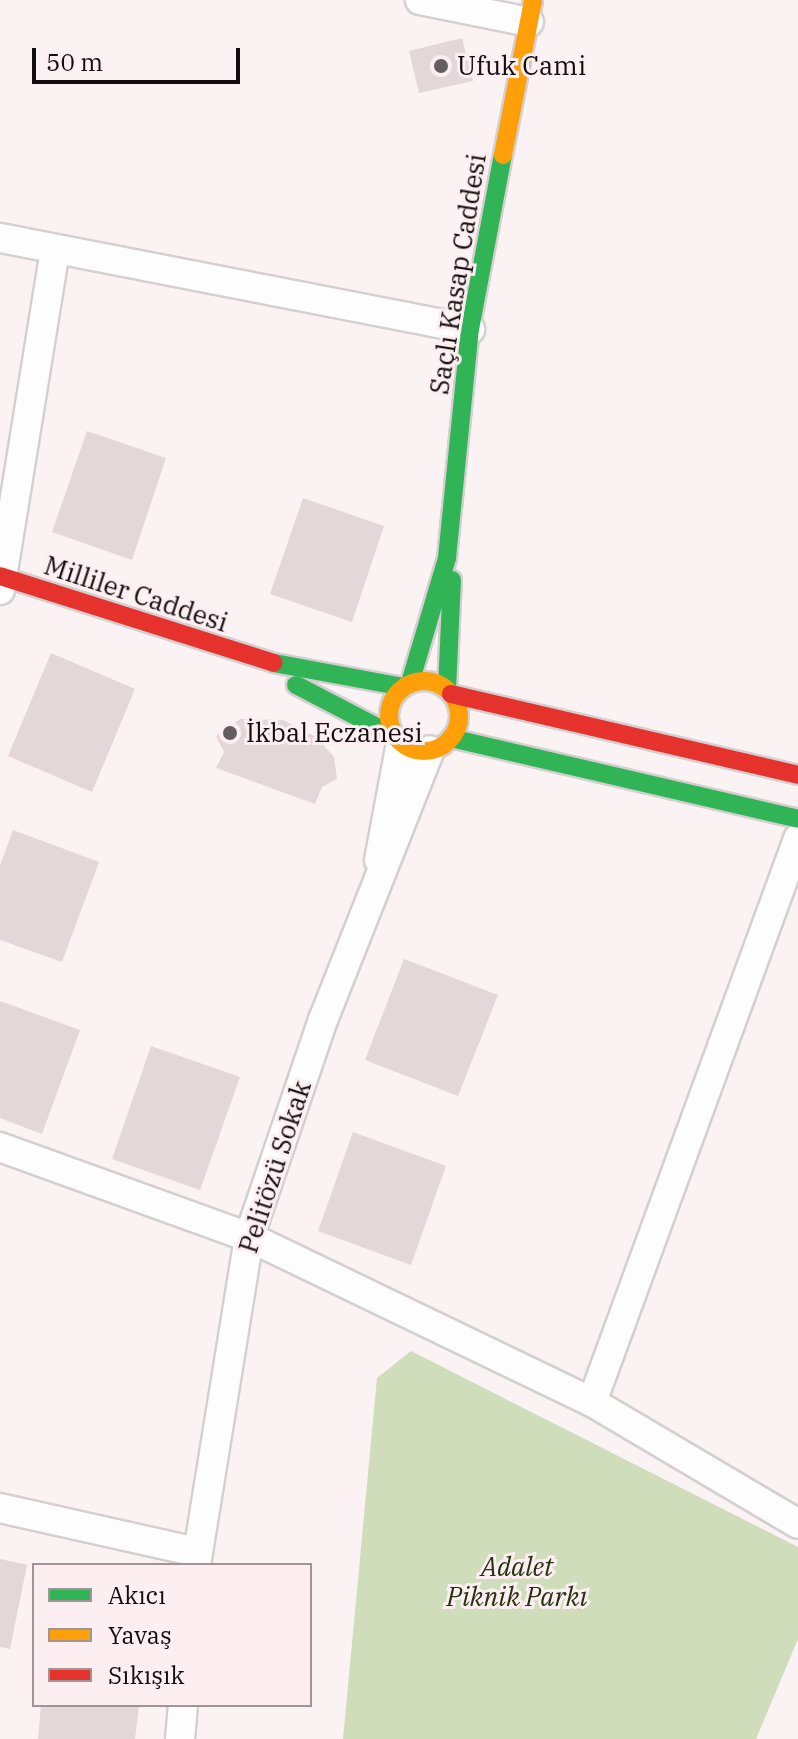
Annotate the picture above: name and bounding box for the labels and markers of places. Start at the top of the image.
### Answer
place label: Ufuk Cami [457,50,586,82]
marker: Ufuk Cami [432,57,450,75]
place label: İkbal Eczanesi [246,717,423,749]
marker: İkbal Eczanesi [221,724,239,742]

